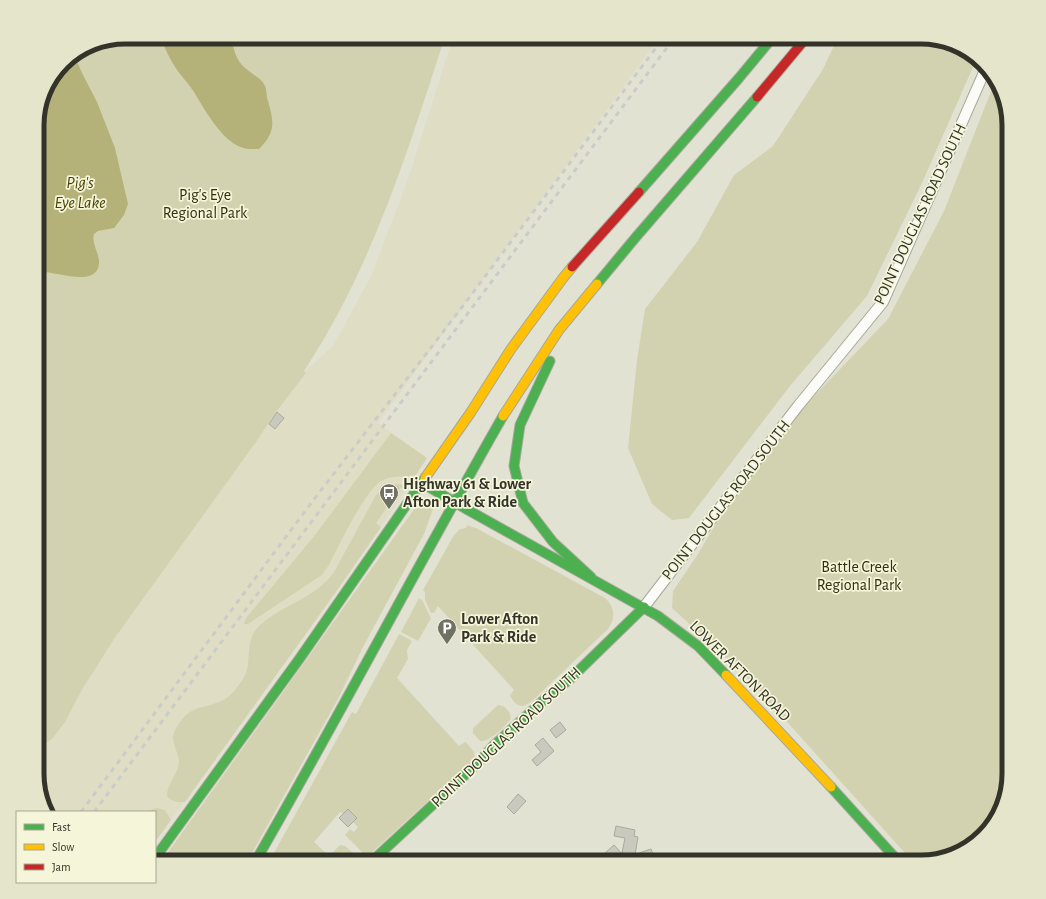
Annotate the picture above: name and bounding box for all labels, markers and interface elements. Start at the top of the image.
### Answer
street label: POINT DOUGLAS ROAD SOUTH [871,121,969,307]
water label: Pig's Eye Lake [54,174,106,211]
park label: Pig's Eye Regional Park [163,187,248,221]
street label: POINT DOUGLAS ROAD SOUTH [659,417,793,583]
place label: Highway 61 & Lower Afton Park & Ride [403,476,531,510]
bus stop icon: Highway 61 & Lower Afton Park & Ride [378,482,400,510]
park label: Battle Creek Regional Park [817,559,902,593]
place label: Lower Afton Park & Ride [461,611,538,645]
parking icon: Lower Afton Park & Ride [436,617,458,645]
street label: LOWER AFTON ROAD [687,618,793,724]
street label: POINT DOUGLAS ROAD SOUTH [428,664,584,810]
legend [16,811,156,883]
text: Fast [52,821,71,833]
text: Slow [52,841,74,853]
text: Jam [52,861,71,873]

